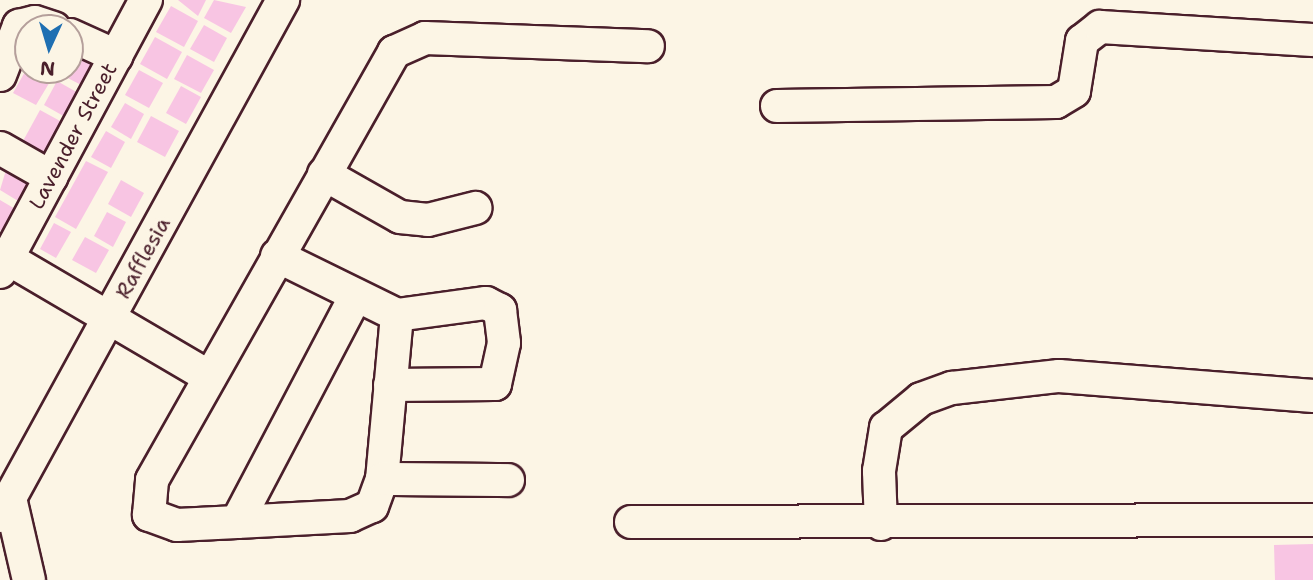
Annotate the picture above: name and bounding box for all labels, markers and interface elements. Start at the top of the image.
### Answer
north arrow [14,14,84,84]
text: N [39,55,56,81]
street label: Lavender Street [24,58,122,214]
street label: Rafflesia [110,213,176,303]

